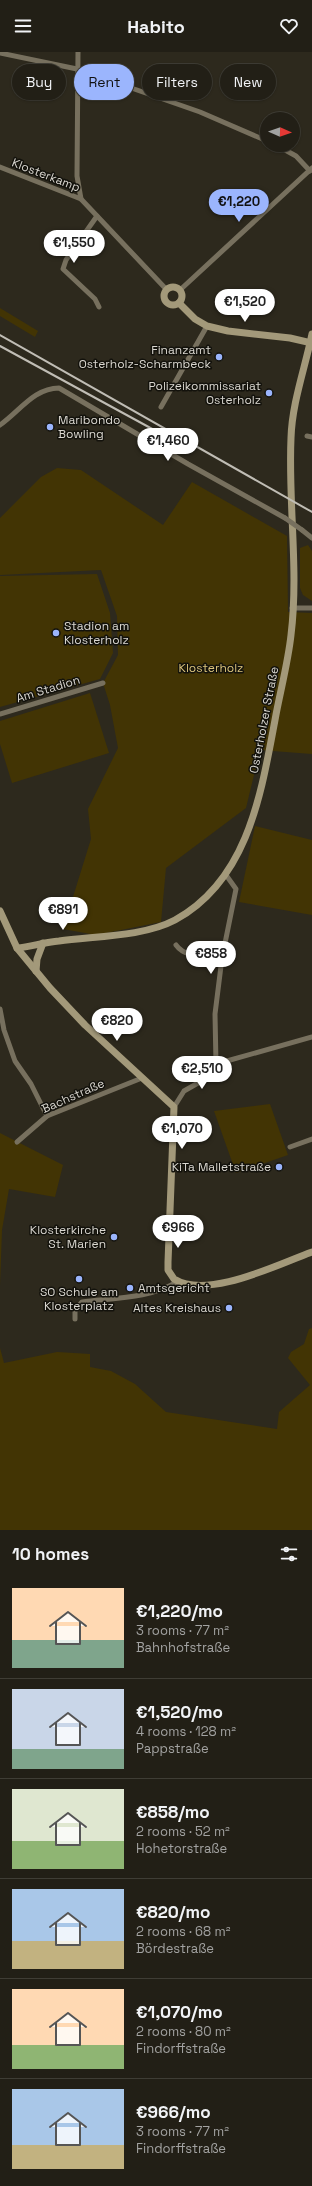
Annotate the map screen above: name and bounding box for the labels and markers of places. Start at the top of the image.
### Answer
pin: €1,220 [206,189,272,223]
pin: €1,550 [41,230,107,264]
pin: €1,520 [212,289,278,323]
place label: Finanzamt Osterholz-Scharmbeck [79,342,212,372]
marker: Finanzamt Osterholz-Scharmbeck [214,352,224,362]
place label: Polizeikommissariat Osterholz [148,378,261,408]
marker: Polizeikommissariat Osterholz [264,388,274,398]
place label: Maribondo Bowling [58,412,120,442]
marker: Maribondo Bowling [45,422,55,432]
pin: €1,460 [135,428,201,462]
place label: Stadion am Klosterholz [64,618,129,648]
marker: Stadion am Klosterholz [51,628,61,638]
pin: €891 [39,897,87,931]
pin: €858 [187,941,235,975]
pin: €820 [93,1008,141,1042]
pin: €2,510 [169,1056,235,1090]
pin: €1,070 [149,1116,215,1150]
place label: KiTa Malletstraße [172,1159,271,1175]
marker: KiTa Malletstraße [274,1162,284,1172]
pin: €966 [154,1215,202,1249]
place label: Klosterkirche St. Marien [30,1222,106,1252]
marker: Klosterkirche St. Marien [109,1232,119,1242]
marker: SO Schule am Klosterplatz [74,1274,84,1284]
place label: Amtsgericht [138,1280,210,1296]
marker: Amtsgericht [125,1283,135,1293]
place label: SO Schule am Klosterplatz [40,1284,118,1314]
place label: Altes Kreishaus [133,1300,221,1316]
marker: Altes Kreishaus [224,1303,234,1313]

